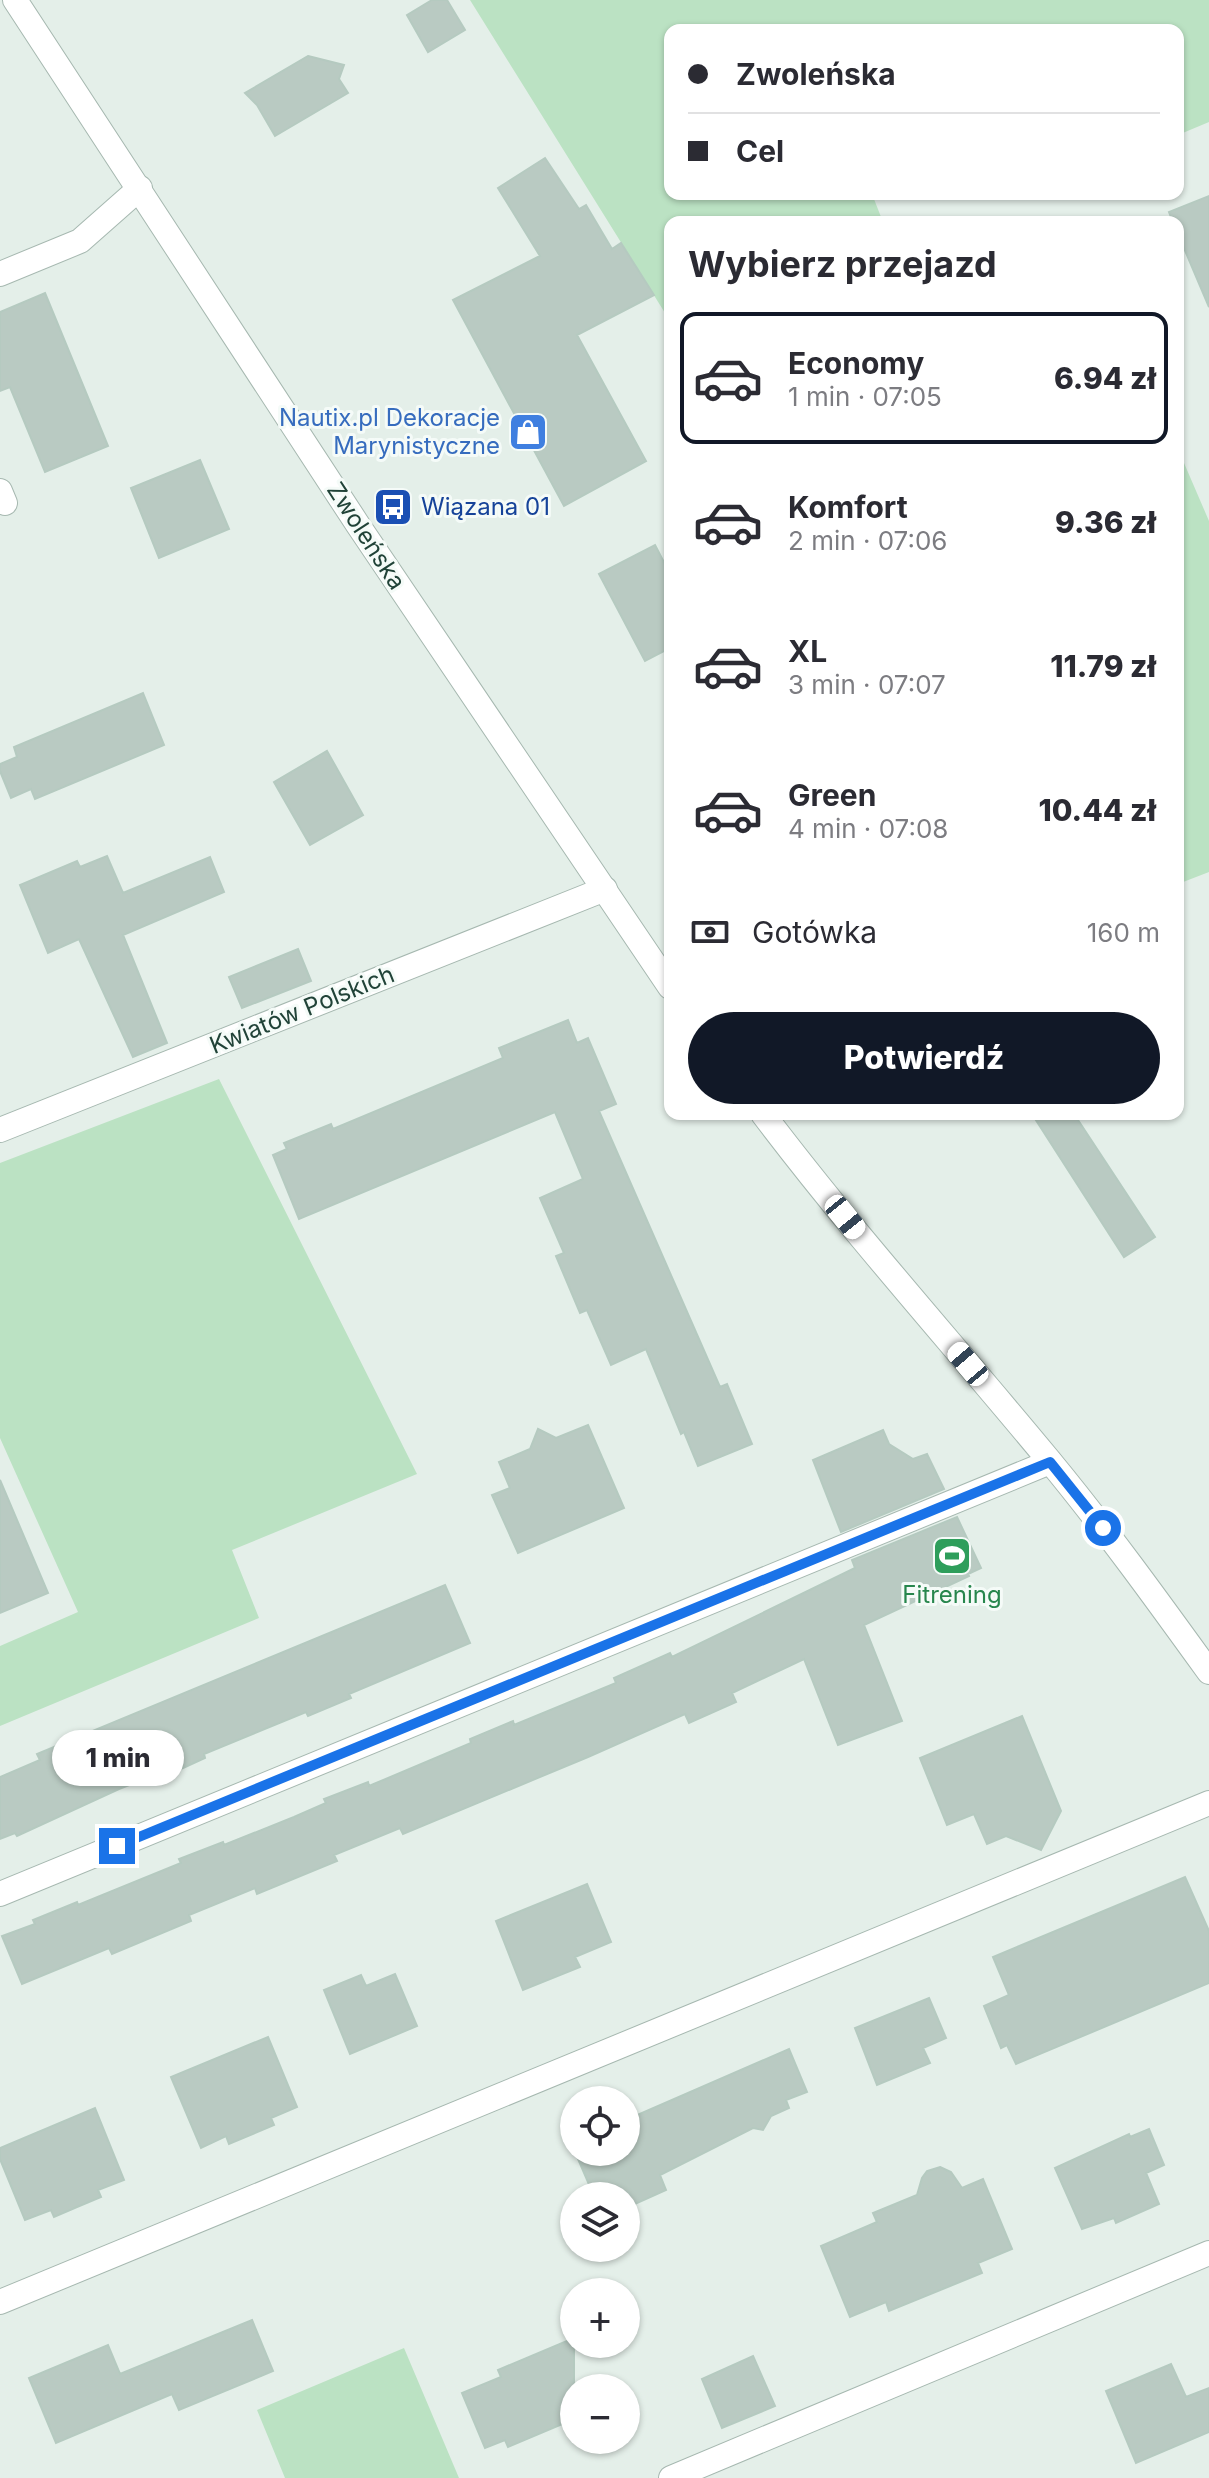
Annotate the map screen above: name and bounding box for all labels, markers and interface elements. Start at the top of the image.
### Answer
text: Zwoleńska [736,56,896,92]
text: Cel [736,133,784,169]
text: Wybierz przejazd [688,242,997,286]
icon: car [692,342,764,414]
text: Economy [788,345,924,381]
text: 6.94 zł [1054,360,1156,396]
text: 1 min · 07:05 [788,381,942,412]
place label: Nautix.pl Dekoracje Marynistyczne [279,403,500,460]
shop icon: Nautix.pl Dekoracje Marynistyczne [507,411,549,453]
street label: Zwoleńska [321,477,412,595]
bus stop icon: Wiązana 01 [372,486,414,528]
icon: car [692,486,764,558]
text: Komfort [788,489,908,525]
place label: Wiązana 01 [421,492,550,521]
text: 9.36 zł [1055,504,1156,540]
text: 2 min · 07:06 [788,525,947,556]
icon: car [692,630,764,702]
text: XL [788,633,827,669]
text: 11.79 zł [1050,648,1156,684]
text: 3 min · 07:07 [788,669,946,700]
icon: car [692,774,764,846]
text: Green [788,777,876,813]
text: 10.44 zł [1039,792,1156,828]
text: 4 min · 07:08 [788,813,948,844]
icon: cash [688,910,732,954]
text: Gotówka [752,914,877,950]
text: 160 m [1087,917,1160,948]
street label: Kwiatów Polskich [205,959,398,1060]
button: Potwierdź [688,1012,1160,1104]
car [821,1191,869,1243]
car [943,1338,993,1390]
route start [1085,1510,1121,1546]
sports icon: Fitrening [931,1535,973,1577]
place label: Fitrening [902,1580,1002,1609]
callout: 1 min [51,1730,183,1786]
text: 1 min [85,1742,151,1773]
route end [99,1828,135,1864]
map controls [560,2086,640,2454]
button: locate [560,2086,640,2166]
button: layers [560,2182,640,2262]
button: + [560,2278,640,2358]
button: − [560,2374,640,2454]

